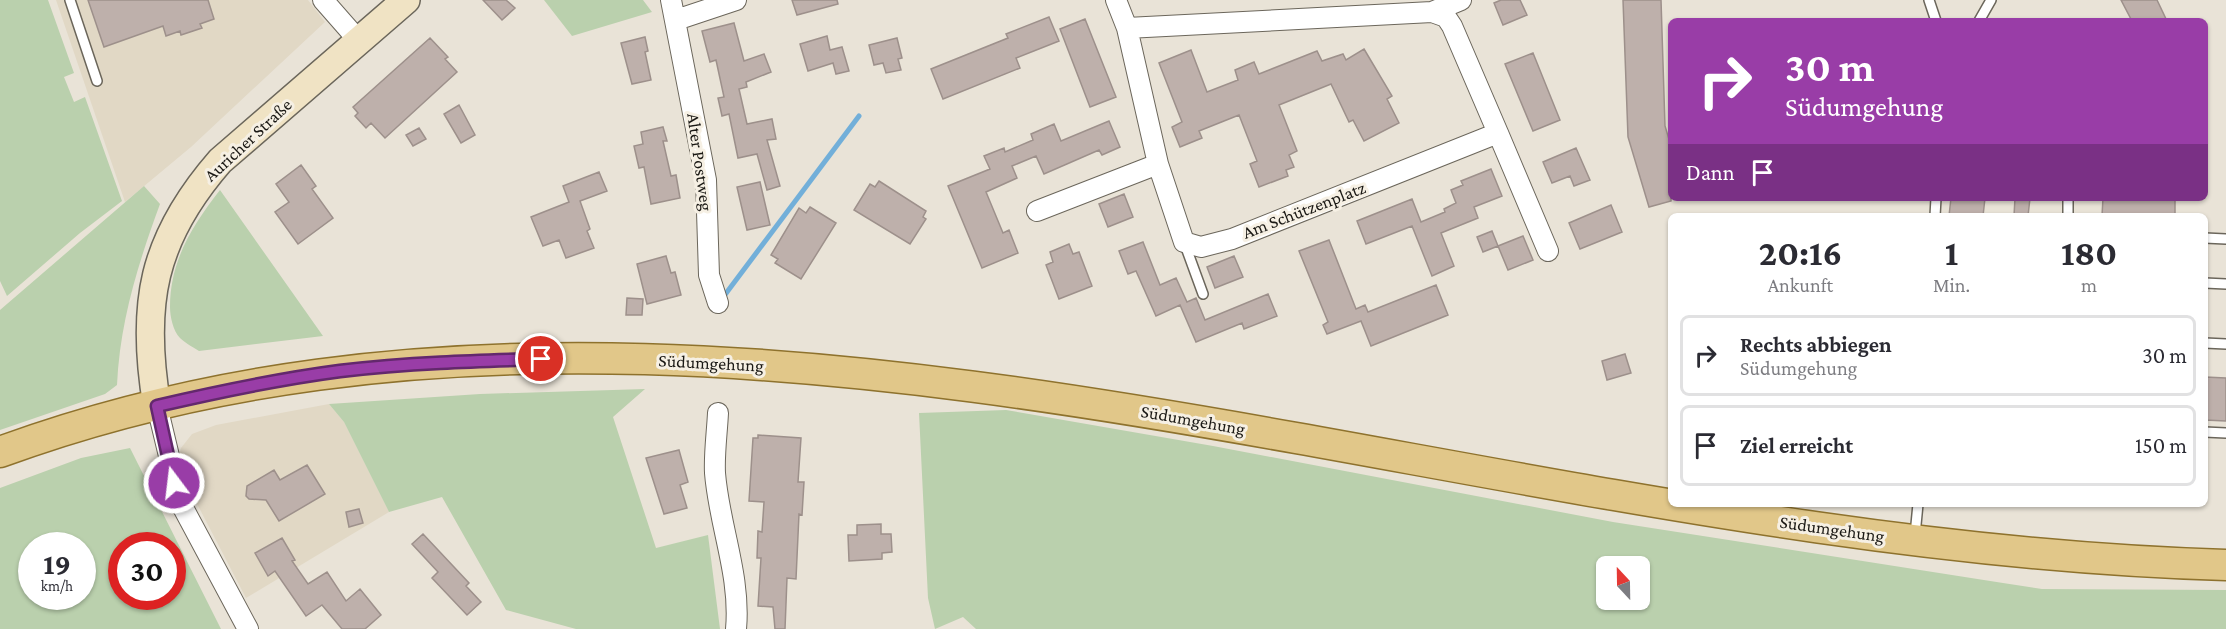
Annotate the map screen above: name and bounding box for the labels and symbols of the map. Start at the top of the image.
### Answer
street label: Auricher Straße [200,94,296,186]
street label: Alter Postweg [683,112,717,213]
street label: Am Schützenplatz [1240,177,1369,243]
pin [515,333,566,384]
street label: Südumgehung [658,350,765,376]
street label: Südumgehung [1139,401,1247,439]
position arrow [142,451,206,515]
street label: Südumgehung [1778,512,1886,546]
speed limit sign: 30 [108,532,186,610]
north arrow [1596,556,1650,610]

